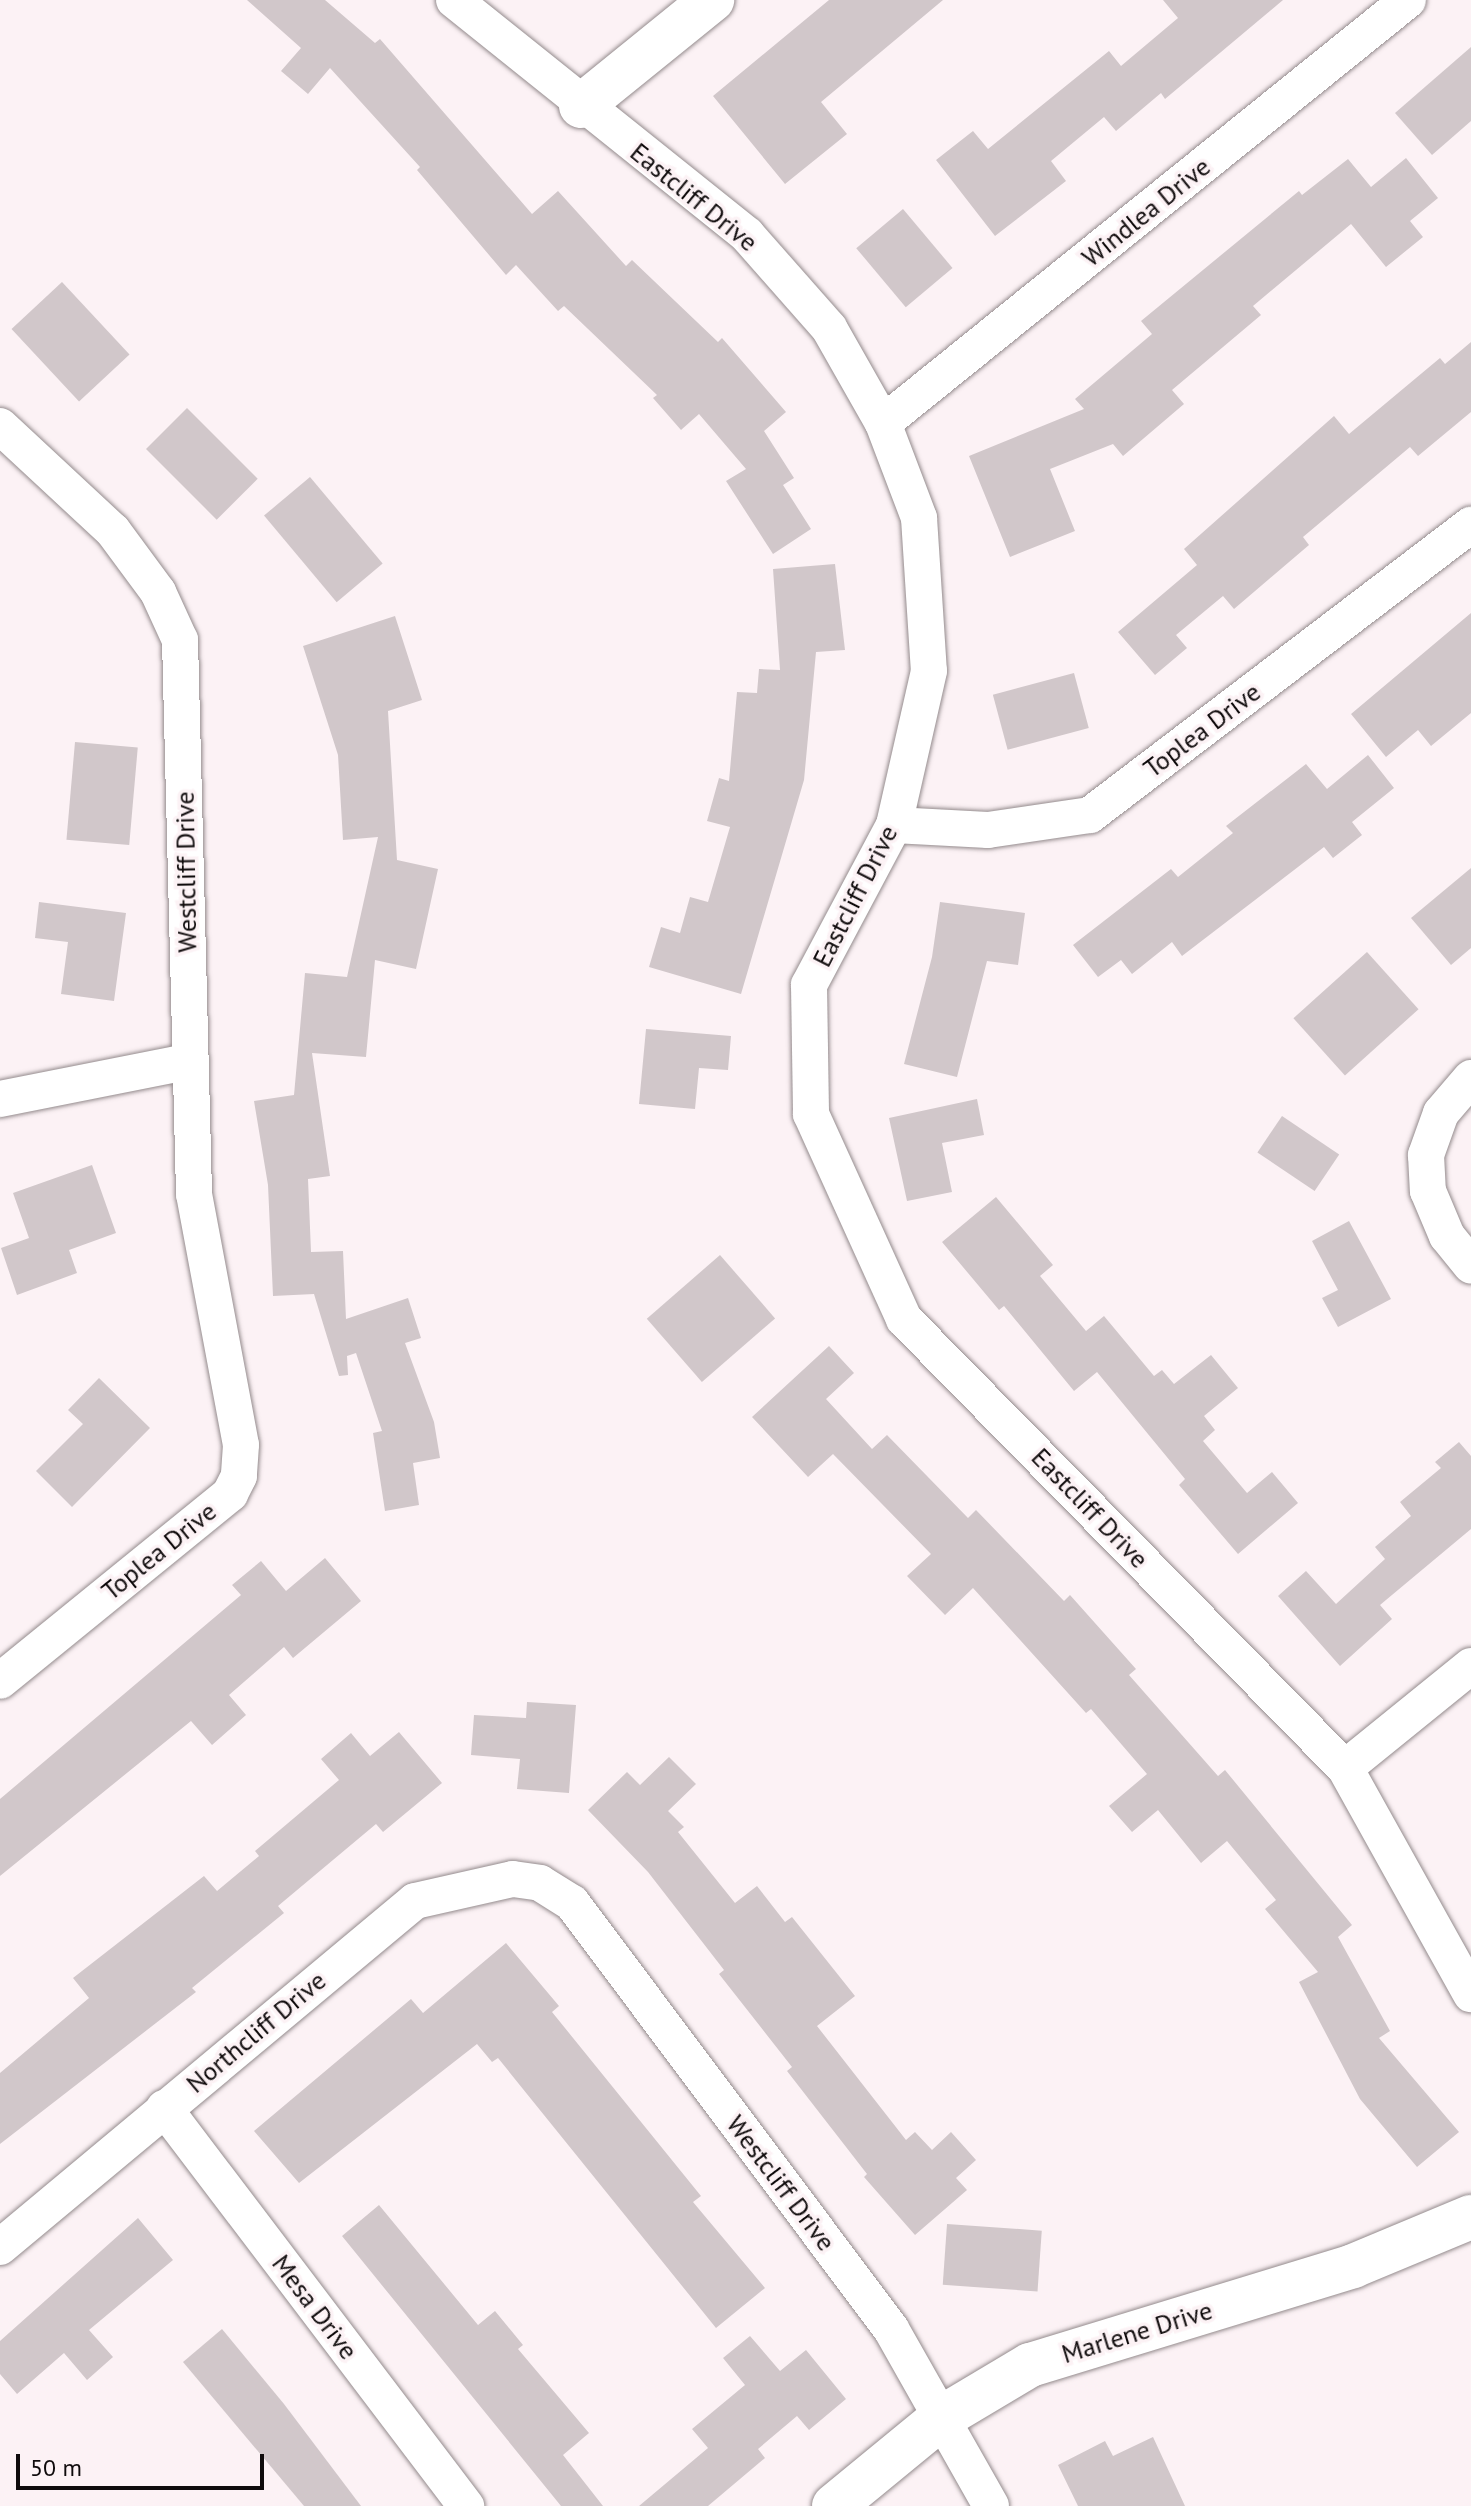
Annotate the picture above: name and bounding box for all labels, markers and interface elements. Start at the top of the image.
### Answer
street label: Eastcliff Drive [624,136,764,258]
street label: Windlea Drive [1076,151,1216,273]
street label: Toplea Drive [1138,676,1266,784]
street label: Westcliff Drive [169,791,203,953]
street label: Eastcliff Drive [806,820,904,972]
street label: Eastcliff Drive [1025,1442,1155,1574]
street label: Toplea Drive [96,1495,222,1607]
street label: Northcliff Drive [180,1965,332,2099]
street label: Westcliff Drive [720,2109,842,2257]
street label: Mesa Drive [266,2249,364,2365]
street label: Marlene Drive [1058,2294,1216,2370]
scale bar [20,2438,268,2488]
text: 50 m [30,2452,82,2483]

